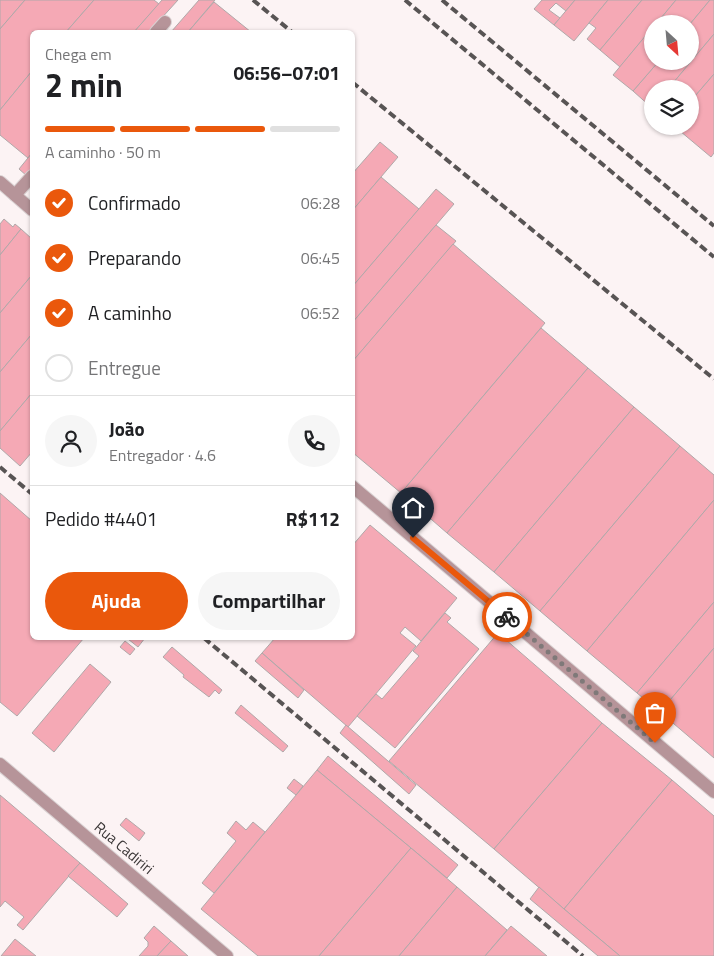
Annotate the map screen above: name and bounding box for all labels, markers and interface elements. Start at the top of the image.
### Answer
north arrow [644,15,699,70]
map controls [644,15,699,135]
text: Chega em [45,42,112,66]
text: 06:56–07:01 [233,58,340,87]
text: 2 min [45,61,123,109]
button: layers [644,80,699,135]
text: A caminho · 50 m [45,140,161,164]
text: Confirmado [88,188,181,217]
icon: check [45,189,73,217]
text: 06:28 [301,191,340,215]
text: Preparando [88,243,181,272]
icon: check [45,244,73,272]
text: 06:45 [301,246,340,270]
text: A caminho [88,298,172,327]
icon: check [45,299,73,327]
text: 06:52 [301,301,340,325]
text: Entregue [88,353,161,382]
text: João [109,414,145,443]
button: person [45,415,97,467]
button: phone [288,415,340,467]
text: Entregador · 4.6 [109,443,216,467]
pin [392,487,434,538]
icon: home [399,494,427,522]
text: Pedido #4401 [45,504,157,533]
text: R$112 [286,504,340,533]
button: Ajuda [45,572,188,630]
button: Compartilhar [198,572,340,630]
courier [482,592,532,642]
icon: bike [493,603,521,631]
pin [634,692,676,743]
icon: bag [641,699,669,727]
street label: Rua Cadiriri [89,816,159,880]

